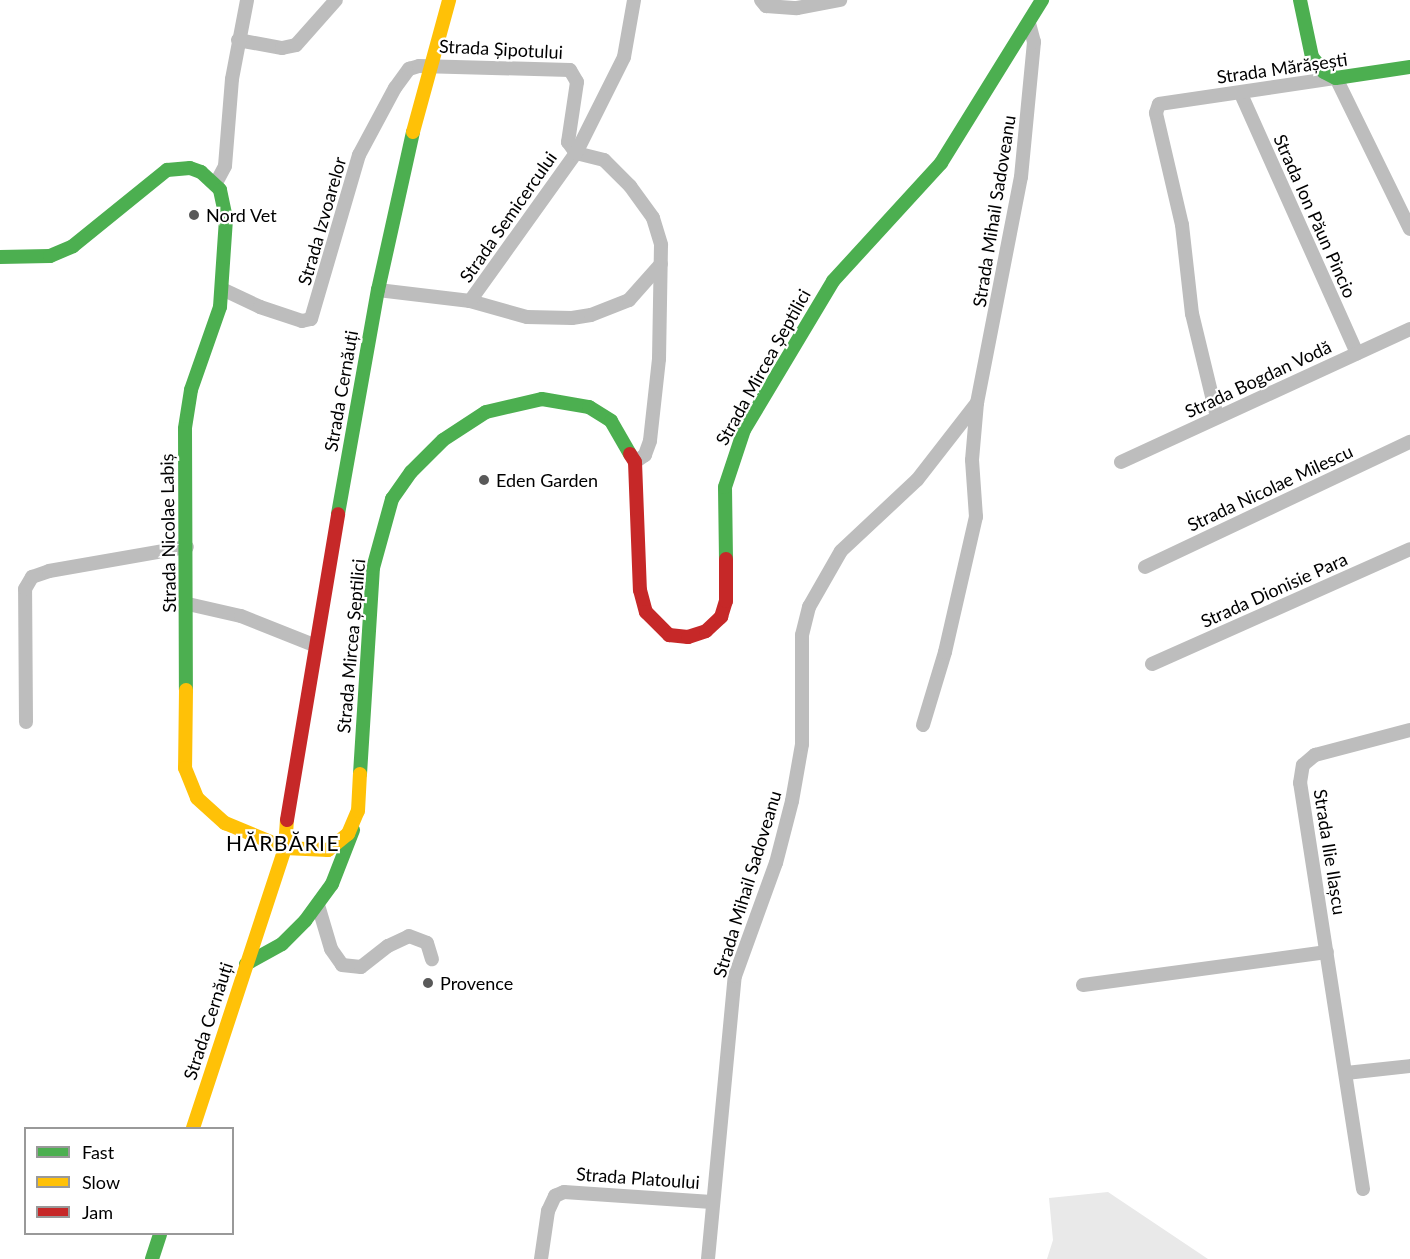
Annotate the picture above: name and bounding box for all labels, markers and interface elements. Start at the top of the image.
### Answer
street label: Strada Șipotului [439,35,563,63]
street label: Strada Mărășești [1215,48,1349,88]
street label: Strada Mihail Sadoveanu [968,113,1020,309]
street label: Strada Ion Păun Pincio [1269,131,1361,301]
street label: Strada Semicercului [455,148,561,286]
street label: Strada Izvoarelor [293,154,351,288]
place label: Nord Vet [206,204,277,226]
marker: Nord Vet [187,208,201,222]
street label: Strada Mircea Șeptilici [711,285,815,449]
street label: Strada Cernăuți [320,329,362,453]
street label: Strada Bogdan Vodă [1181,336,1335,422]
street label: Strada Nicolae Milescu [1184,440,1356,536]
street label: Strada Nicolae Labiș [156,453,180,613]
place label: Eden Garden [496,469,598,491]
marker: Eden Garden [477,473,491,487]
street label: Strada Dionisie Para [1197,548,1351,632]
street label: Strada Mircea Șeptilici [333,558,369,734]
street label: Strada Mihail Sadoveanu [708,788,786,980]
street label: Strada Ilie Ilașcu [1309,788,1351,916]
district label: HĂRBĂRIE [226,830,340,856]
street label: Strada Cernăuți [179,959,237,1083]
place label: Provence [440,972,513,994]
marker: Provence [421,976,435,990]
legend [24,1127,234,1235]
text: Fast [82,1141,114,1163]
street label: Strada Platoului [575,1163,701,1193]
text: Slow [82,1171,120,1193]
text: Jam [82,1201,113,1223]

